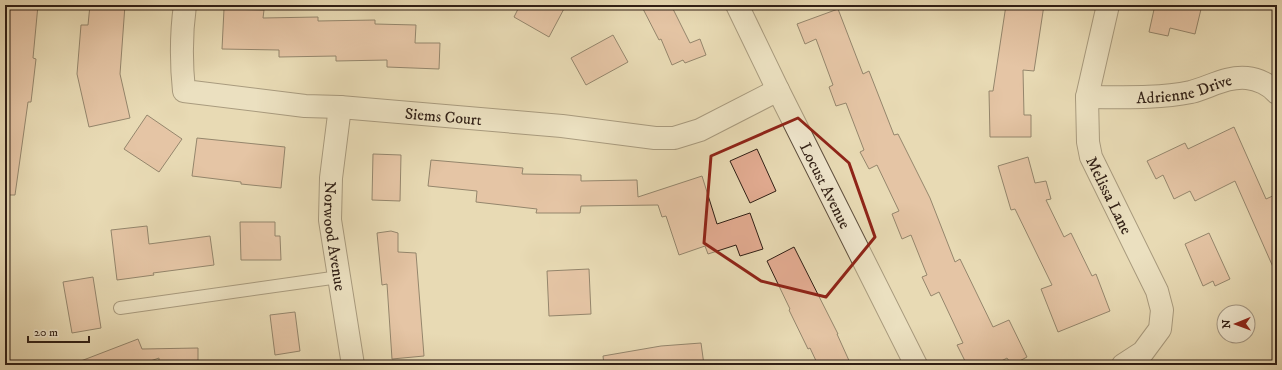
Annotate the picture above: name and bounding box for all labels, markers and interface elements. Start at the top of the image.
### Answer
street label: Adrienne Drive [1136,70,1234,108]
street label: Siems Court [404,104,483,130]
street label: Locust Avenue [795,139,855,233]
street label: Melissa Lane [1081,153,1137,238]
street label: Norwood Avenue [319,181,350,293]
north arrow [1216,304,1256,344]
scale bar [28,318,89,344]
text: N [1220,320,1234,329]
text: 20 m [34,325,58,340]

